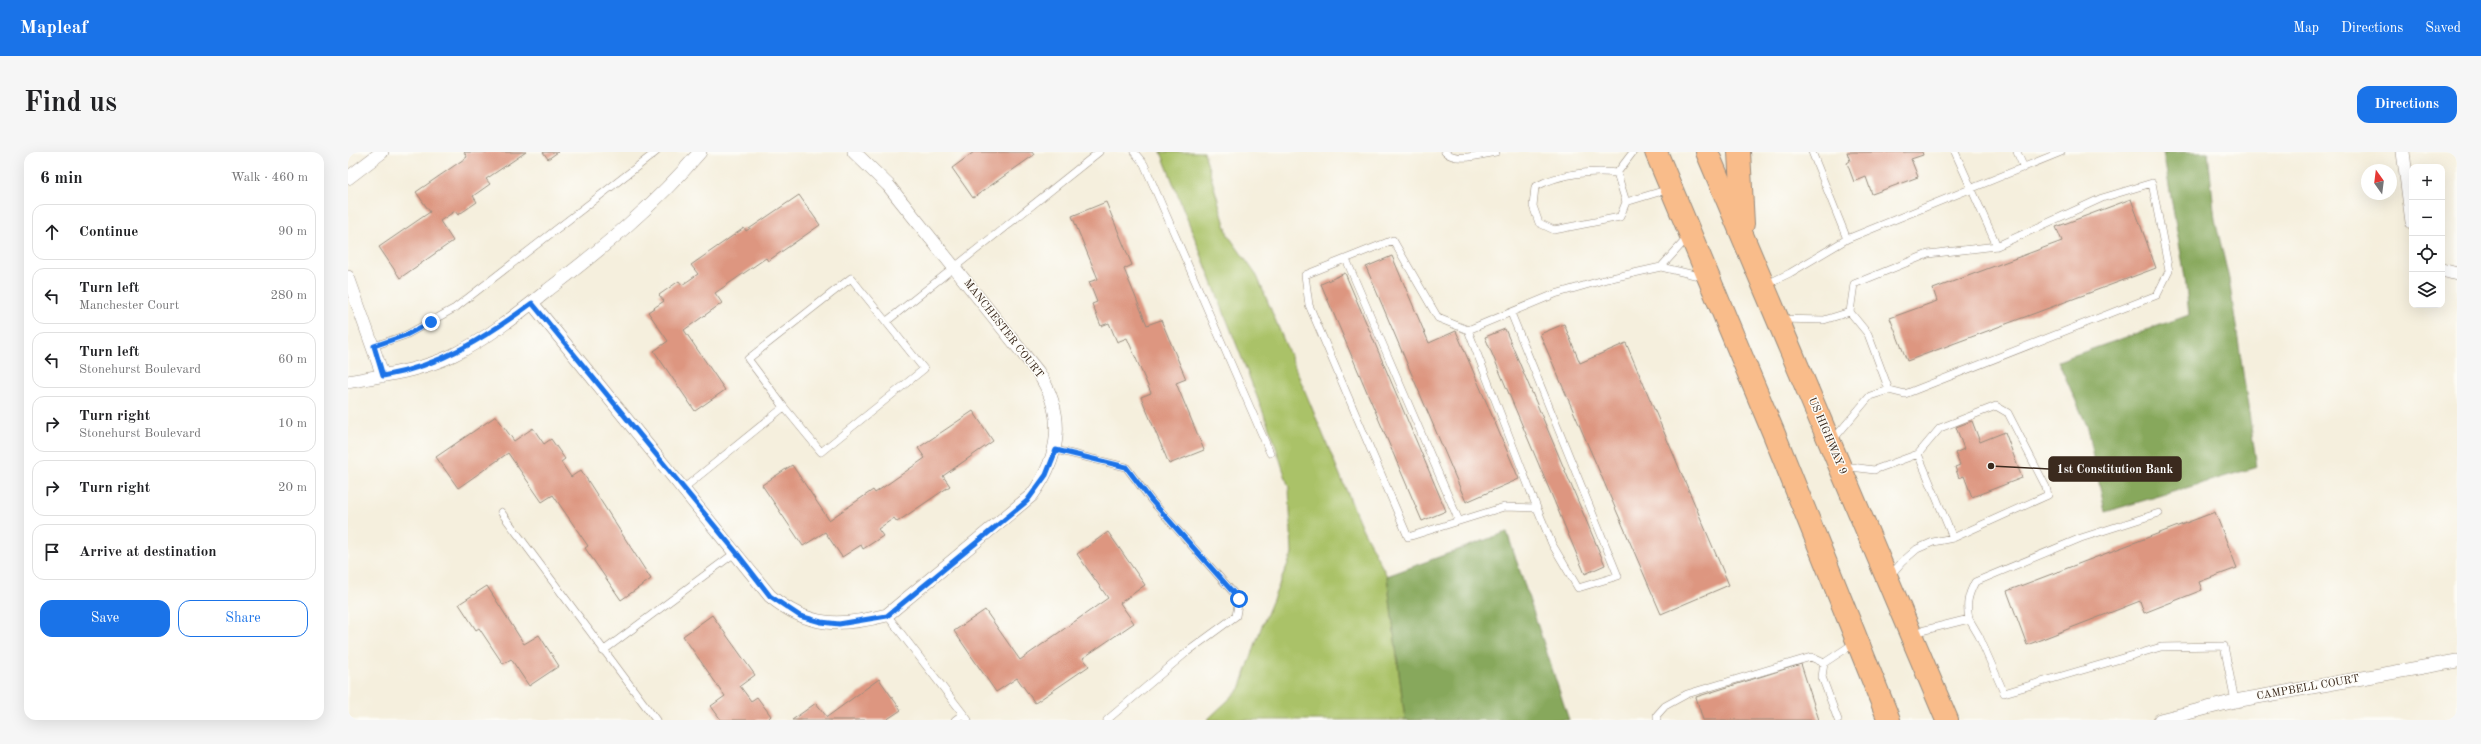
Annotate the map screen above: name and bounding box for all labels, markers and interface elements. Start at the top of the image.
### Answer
text: Mapleaf [20,19,88,38]
text: Map [2293,21,2319,35]
text: Directions [2341,21,2403,35]
text: Saved [2425,21,2461,35]
button: Directions [2357,86,2457,123]
text: Find us [24,90,117,118]
north arrow [2361,164,2397,200]
map controls [2409,164,2445,308]
button: + [2409,164,2445,200]
text: 6 min [40,170,83,187]
text: Walk · 460 m [231,171,308,184]
button: − [2409,200,2445,236]
icon: ahead [41,221,63,243]
text: Continue [79,225,138,240]
text: 90 m [278,225,307,238]
button: locate [2409,236,2445,272]
button: layers [2409,272,2445,308]
street label: MANCHESTER COURT [961,278,1045,381]
text: Turn left [79,281,139,296]
icon: left [41,285,63,307]
text: 280 m [270,289,307,302]
text: Manchester Court [79,299,179,312]
route end [422,313,440,331]
text: Turn left [79,345,139,360]
icon: left [41,349,63,371]
text: 60 m [278,353,307,366]
text: Stonehurst Boulevard [79,363,201,376]
street label: US HIGHWAY 9 [1806,396,1848,476]
text: Turn right [79,409,150,424]
icon: right [41,413,63,435]
text: 10 m [278,417,307,430]
text: Stonehurst Boulevard [79,427,201,440]
callout: 1st Constitution Bank [2049,457,2181,481]
text: 1st Constitution Bank [2057,464,2174,476]
icon: right [41,477,63,499]
text: Turn right [79,481,150,496]
text: 20 m [278,481,307,494]
icon: arrive [41,541,63,563]
text: Arrive at destination [79,545,217,560]
route start [1230,590,1248,608]
button: Save [40,600,170,637]
button: Share [178,600,308,637]
street label: CAMPBELL COURT [2256,674,2360,702]

